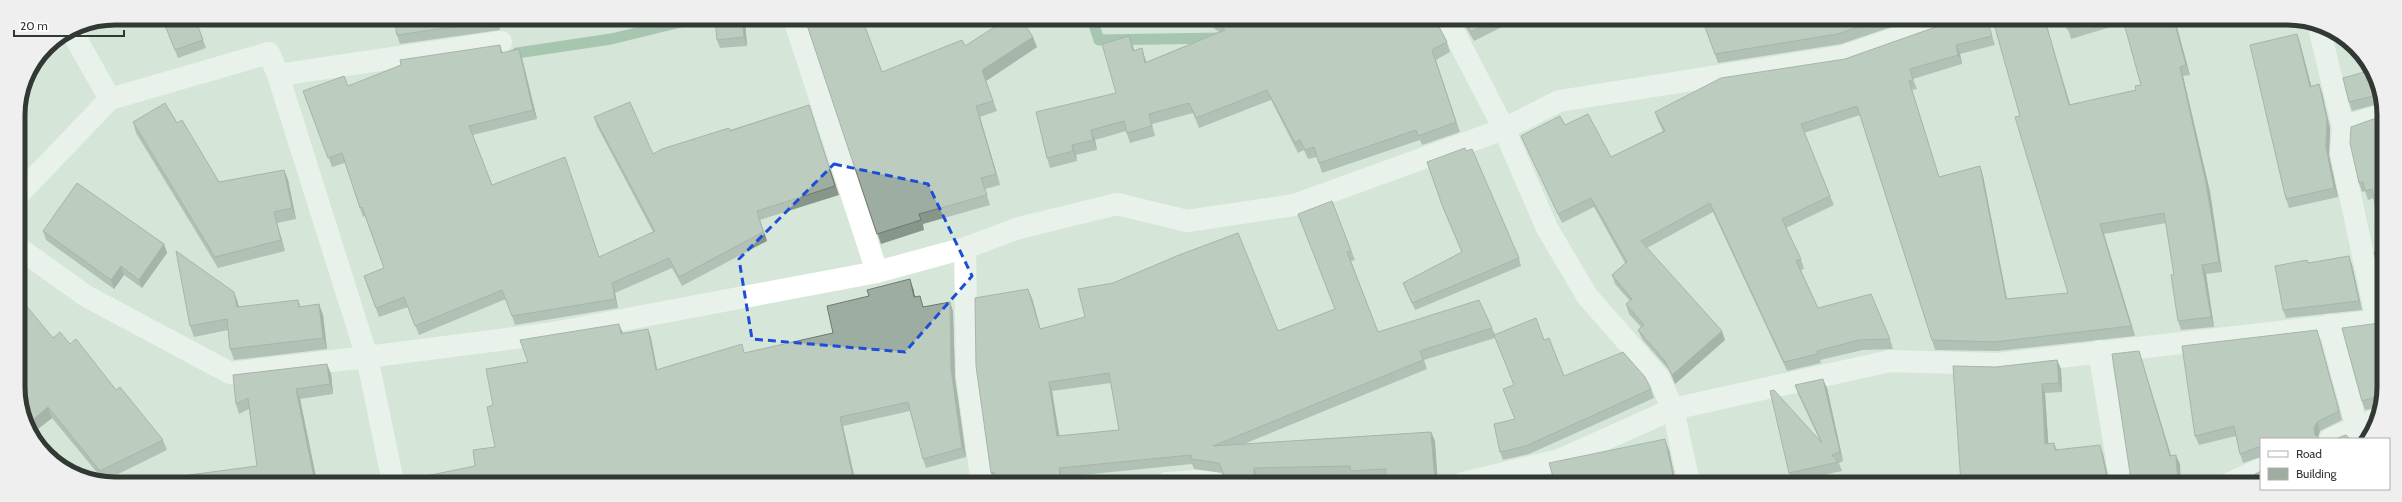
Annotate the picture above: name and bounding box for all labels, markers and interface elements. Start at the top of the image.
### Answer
scale bar [14,12,124,38]
text: 20 m [20,18,48,33]
legend [2260,438,2390,490]
text: Road [2296,446,2322,461]
text: Building [2296,466,2338,481]

